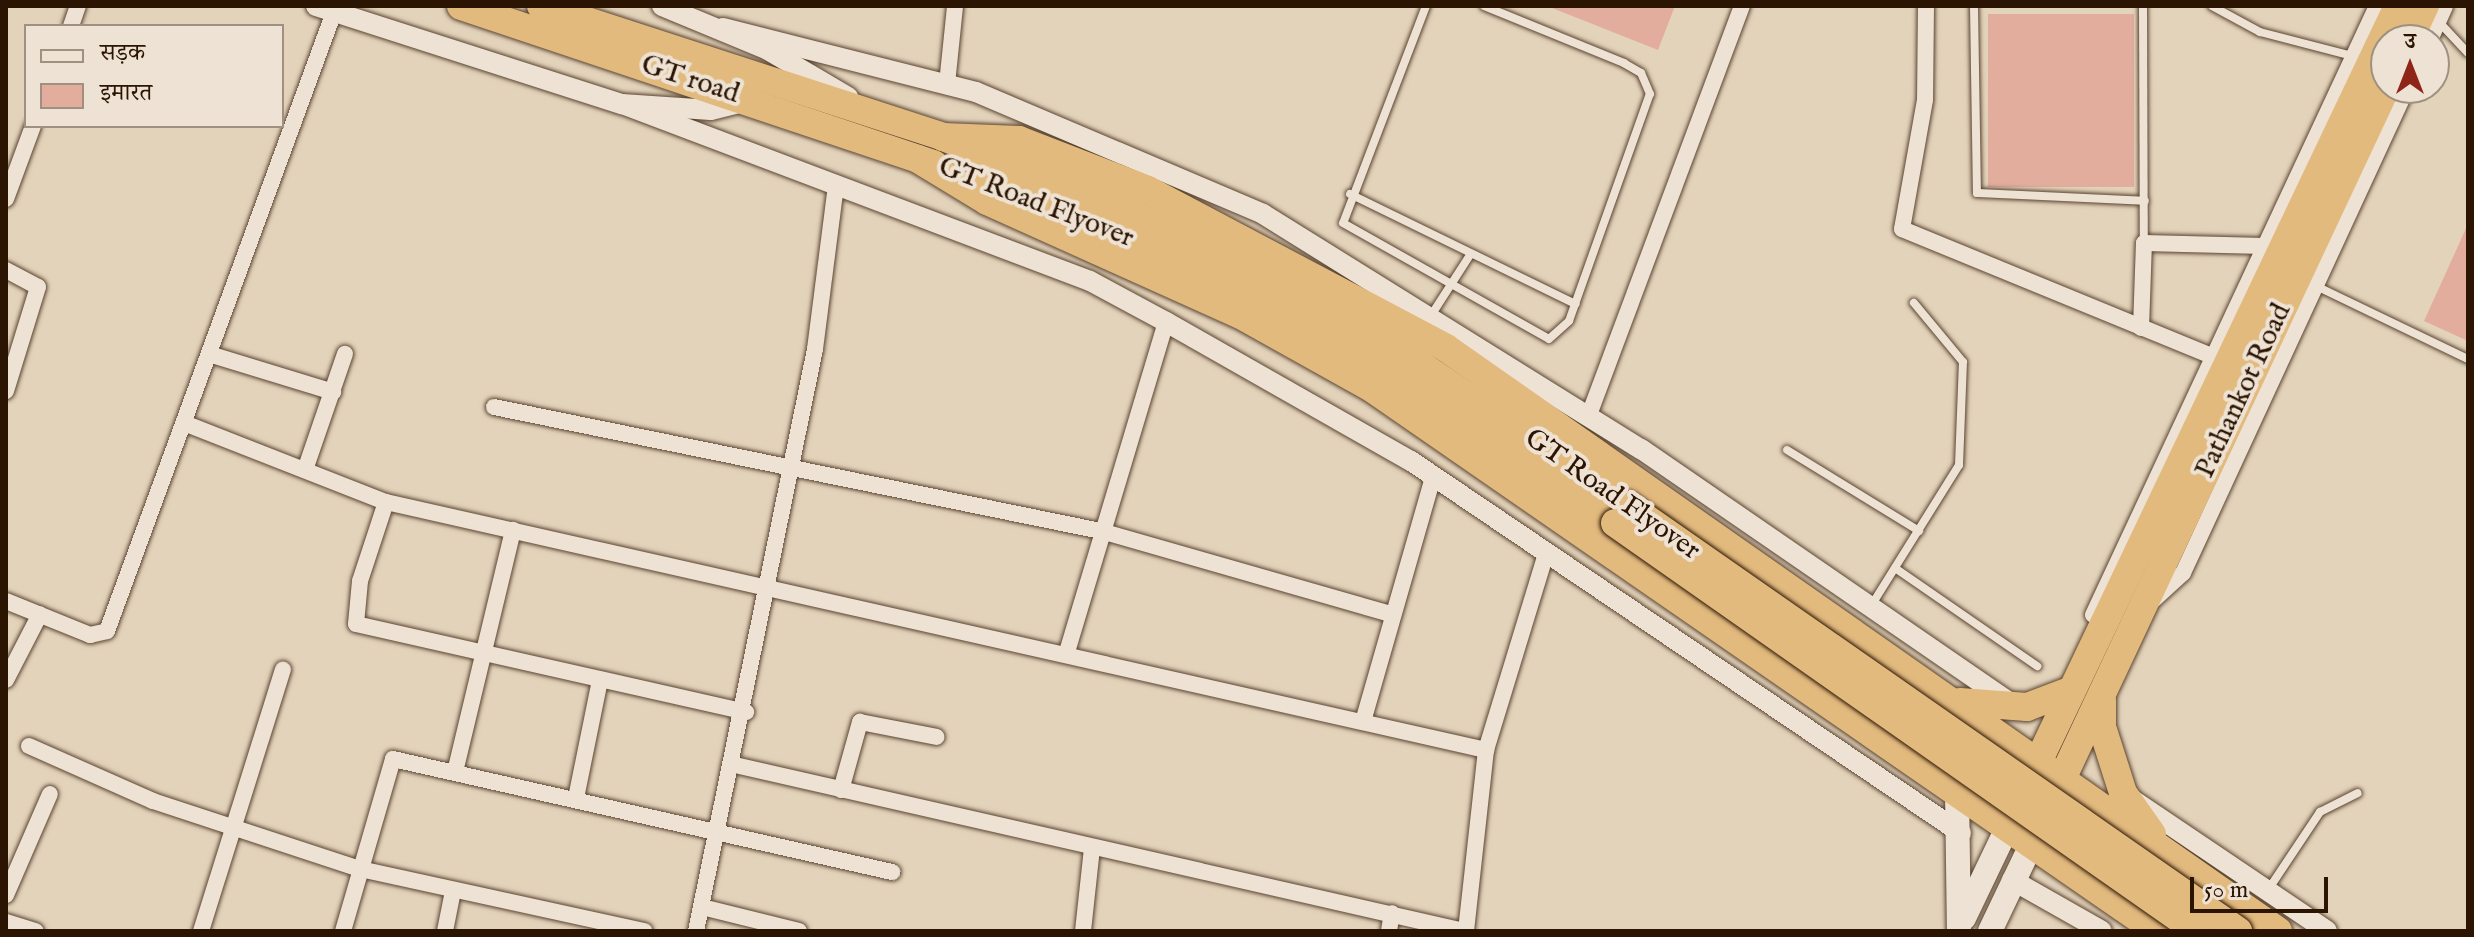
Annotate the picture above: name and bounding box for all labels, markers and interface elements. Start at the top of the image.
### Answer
legend [24,24,284,128]
north arrow [2370,24,2450,104]
text: उ [2404,28,2416,56]
text: सड़क [100,38,145,69]
street label: GT road [637,48,743,112]
text: इमारत [100,78,152,109]
street label: GT Road Flyover [934,150,1138,256]
street label: Pathankot Road [2189,298,2299,484]
street label: GT Road Flyover [1518,422,1706,568]
scale bar [2194,861,2332,911]
text: 50 m [2204,875,2248,906]

